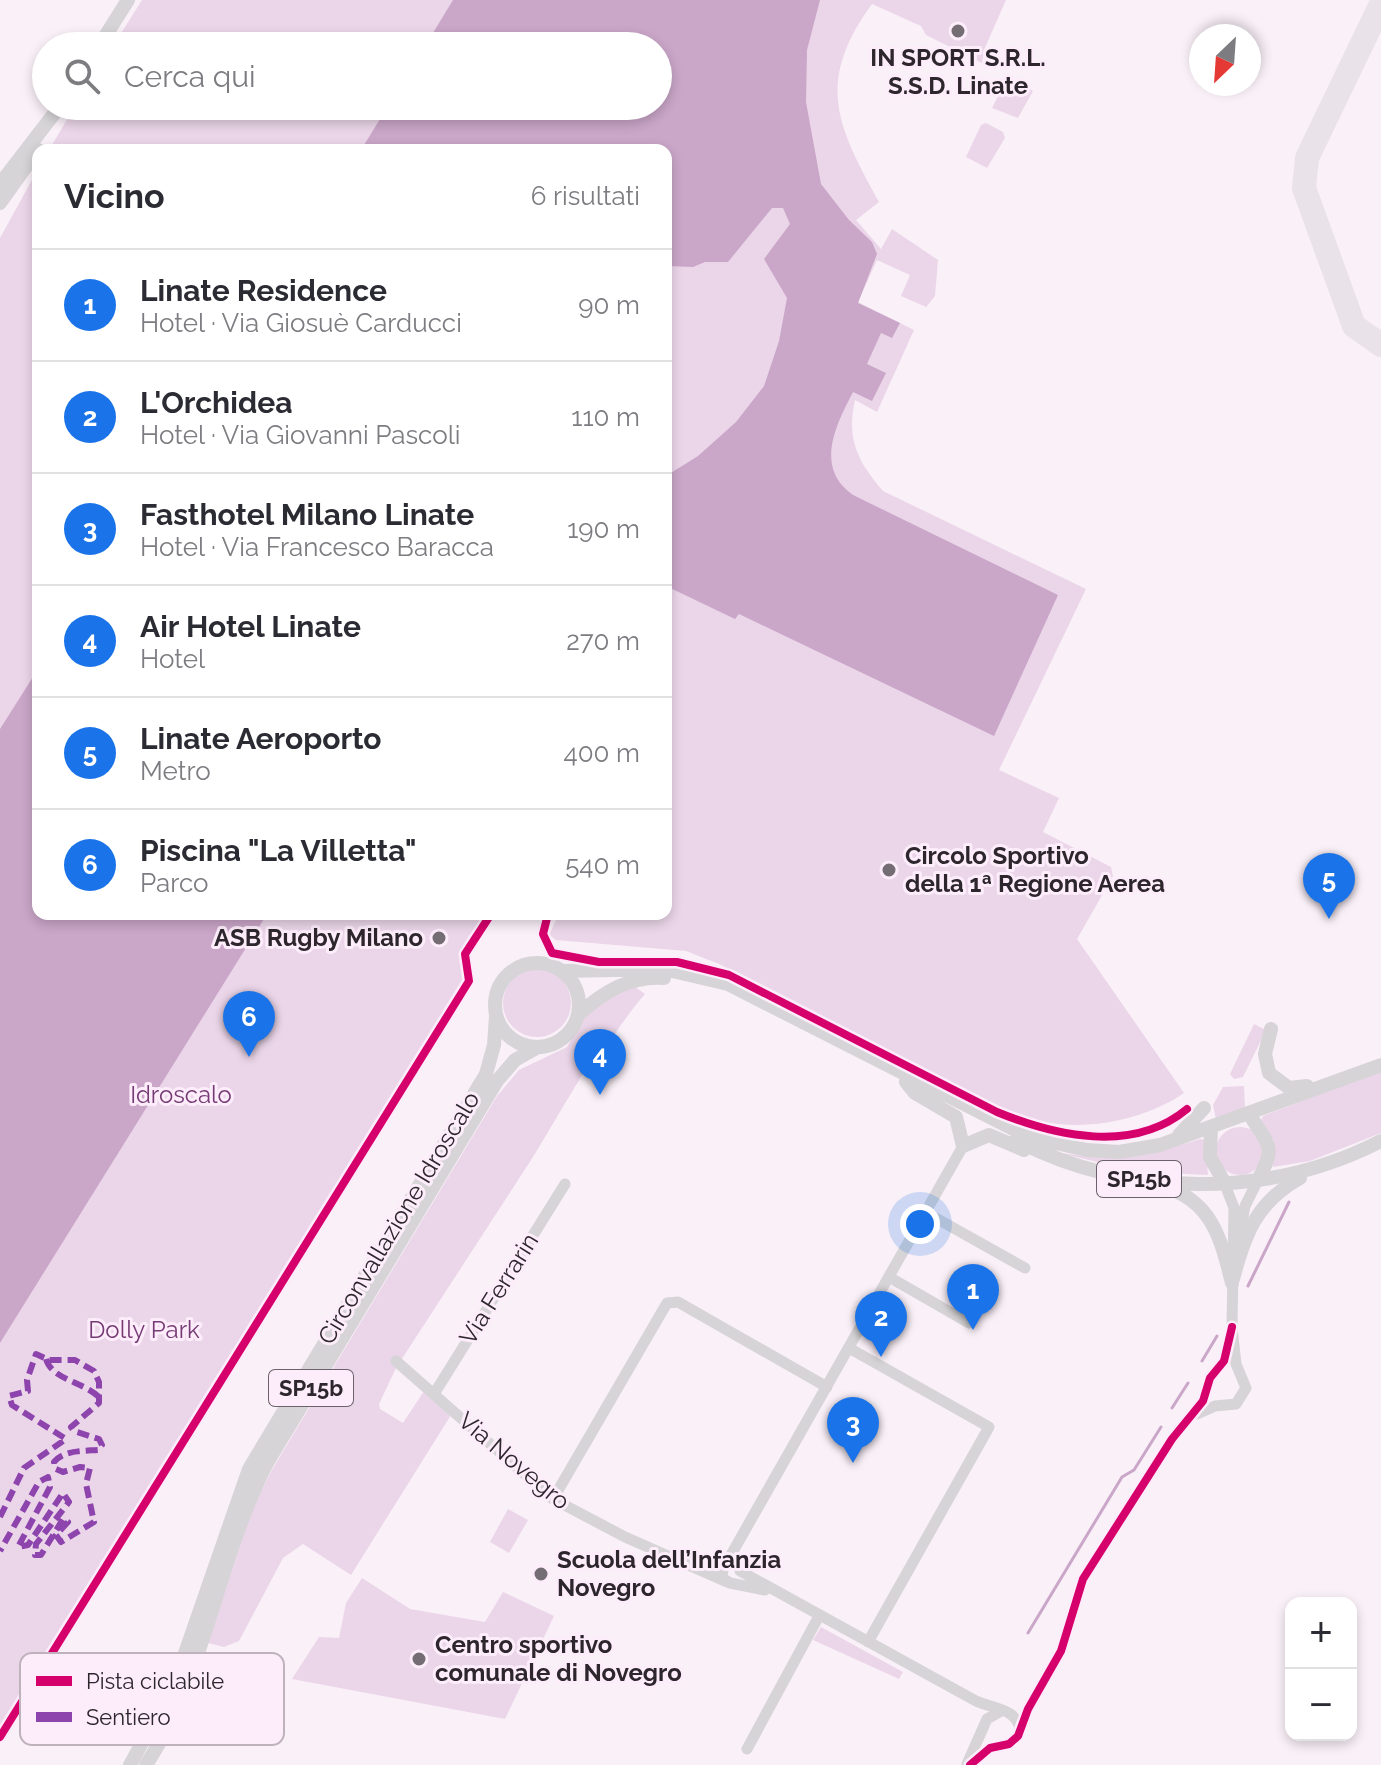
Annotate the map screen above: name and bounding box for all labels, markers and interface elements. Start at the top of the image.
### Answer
marker: IN SPORT S.R.L. S.S.D. Linate [949,22,967,40]
north arrow [1189,24,1261,96]
search box [32,32,672,120]
place label: IN SPORT S.R.L. S.S.D. Linate [870,43,1046,100]
icon: search [60,54,104,98]
text: Cerca qui [124,59,256,94]
text: Vicino [64,176,165,216]
text: 6 risultati [531,181,640,211]
text: Linate Residence [140,273,387,308]
text: 1 [84,290,96,320]
text: 90 m [578,290,640,320]
text: Hotel · Via Giosuè Carducci [140,308,462,338]
text: L'Orchidea [140,385,292,420]
text: 2 [83,402,97,432]
text: 110 m [571,402,640,432]
text: Hotel · Via Giovanni Pascoli [140,420,460,450]
text: Fasthotel Milano Linate [140,497,474,532]
text: 3 [83,514,97,544]
text: 190 m [567,514,640,544]
text: Hotel · Via Francesco Baracca [140,532,494,562]
text: Air Hotel Linate [140,609,361,644]
text: 4 [83,626,97,656]
text: 270 m [566,626,640,656]
text: Hotel [140,644,205,674]
text: Linate Aeroporto [140,721,382,756]
text: 5 [83,738,97,768]
text: 400 m [563,738,640,768]
text: Metro [140,756,211,786]
text: Piscina "La Villetta" [140,833,417,868]
place label: Circolo Sportivo della 1ª Regione Aerea [905,841,1165,898]
text: 6 [82,850,98,880]
text: 540 m [565,850,640,880]
pin: 5 [1303,853,1355,919]
marker: Circolo Sportivo della 1ª Regione Aerea [880,861,898,879]
text: Parco [140,868,209,898]
place label: ASB Rugby Milano [214,923,423,952]
marker: ASB Rugby Milano [430,929,448,947]
pin: 6 [223,991,275,1057]
pin: 4 [574,1029,626,1095]
park label: Idroscalo [130,1080,232,1109]
street label: Circonvallazione Idroscalo [312,1086,486,1349]
road number: SP15b [1097,1161,1181,1197]
your location [900,1204,940,1244]
street label: Via Ferrarin [453,1228,544,1350]
pin: 1 [947,1264,999,1330]
pin: 2 [855,1291,907,1357]
park label: Dolly Park [88,1315,200,1344]
road number: SP15b [269,1370,353,1406]
pin: 3 [827,1397,879,1463]
street label: Via Novegro [453,1406,576,1516]
place label: Scuola dell’Infanzia Novegro [557,1545,781,1602]
marker: Scuola dell’Infanzia Novegro [532,1565,550,1583]
map controls [1285,1597,1357,1741]
button: + [1285,1597,1357,1669]
place label: Centro sportivo comunale di Novegro [435,1630,682,1687]
marker: Centro sportivo comunale di Novegro [410,1650,428,1668]
legend [20,1653,284,1745]
text: Pista ciclabile [86,1668,224,1694]
button: − [1285,1669,1357,1741]
text: Sentiero [86,1704,171,1730]

